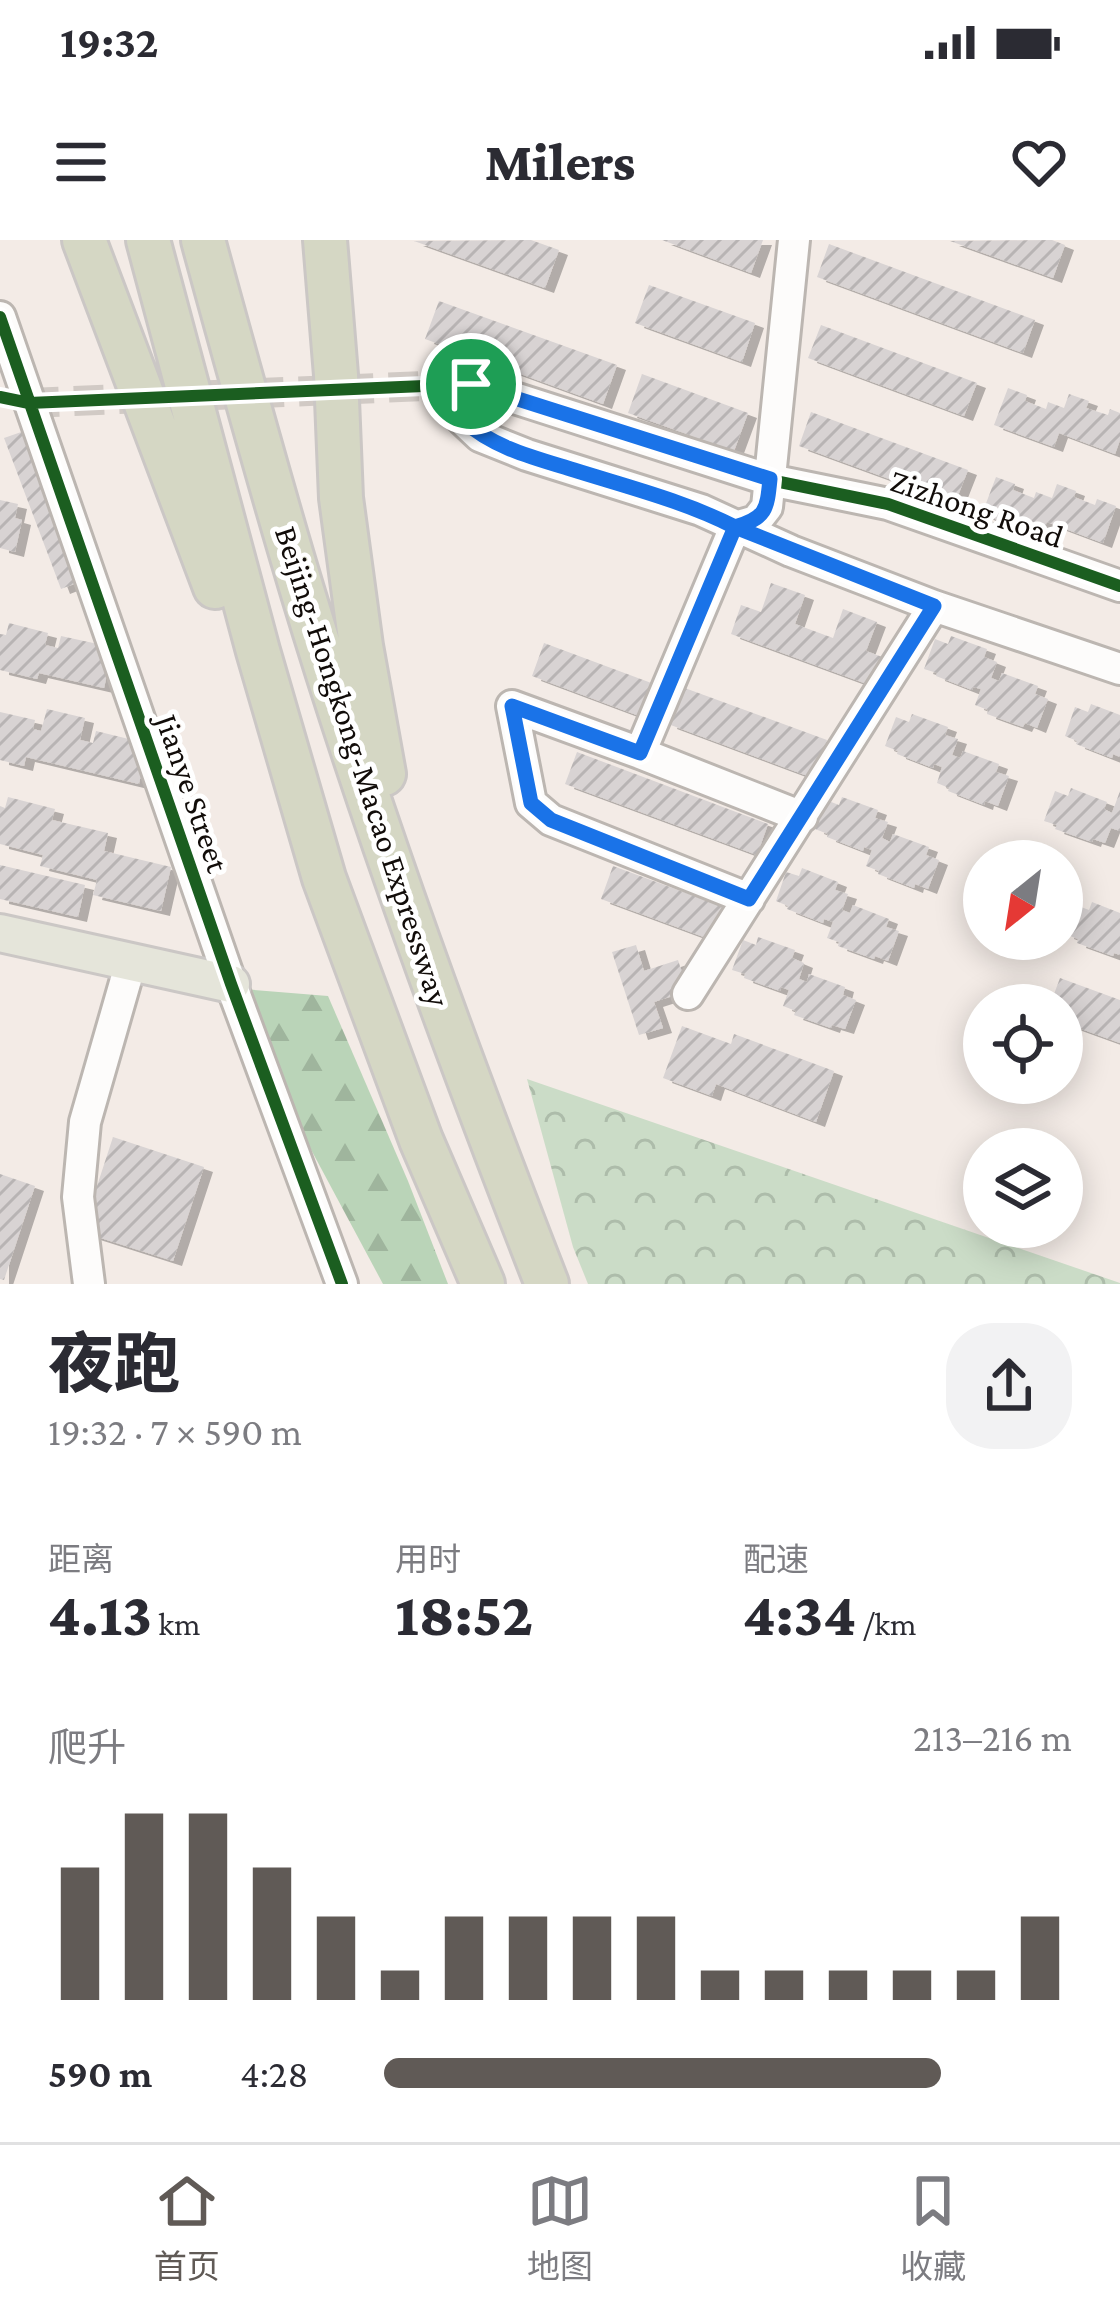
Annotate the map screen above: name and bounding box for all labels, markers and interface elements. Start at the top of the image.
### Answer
text: 19:32 [60,17,158,67]
icon: menu [48,129,114,195]
icon: heart [1006,129,1072,195]
text: Milers [485,132,635,192]
pin [420,333,522,435]
icon: arrive [438,351,504,417]
street label: Zizhong Road [886,461,1068,555]
street label: Beijing-Hongkong-Macao Expressway [268,521,459,1012]
street label: Jianye Street [148,706,238,878]
north arrow [963,840,1083,960]
map controls [963,840,1083,1248]
button: locate [963,984,1083,1104]
button: layers [963,1128,1083,1248]
button: share [946,1323,1072,1449]
text: 夜跑 [48,1328,180,1401]
text: 19:32 · 7 × 590 m [48,1410,302,1453]
text: 距离 [48,1541,114,1578]
text: 用时 [395,1541,461,1578]
text: 配速 [743,1541,809,1578]
text: 4.13 [48,1581,152,1648]
text: 18:52 [395,1581,533,1648]
text: 4:34 [743,1581,856,1648]
text: km [152,1605,200,1642]
text: /km [856,1605,916,1642]
text: 213–216 m [913,1716,1072,1759]
text: 爬升 [48,1726,126,1769]
text: 590 m [48,2052,152,2095]
text: 4:28 [240,2052,308,2095]
tab: 首页 [154,2168,220,2288]
tab: 地图 [527,2168,593,2288]
tab: 收藏 [900,2168,966,2288]

